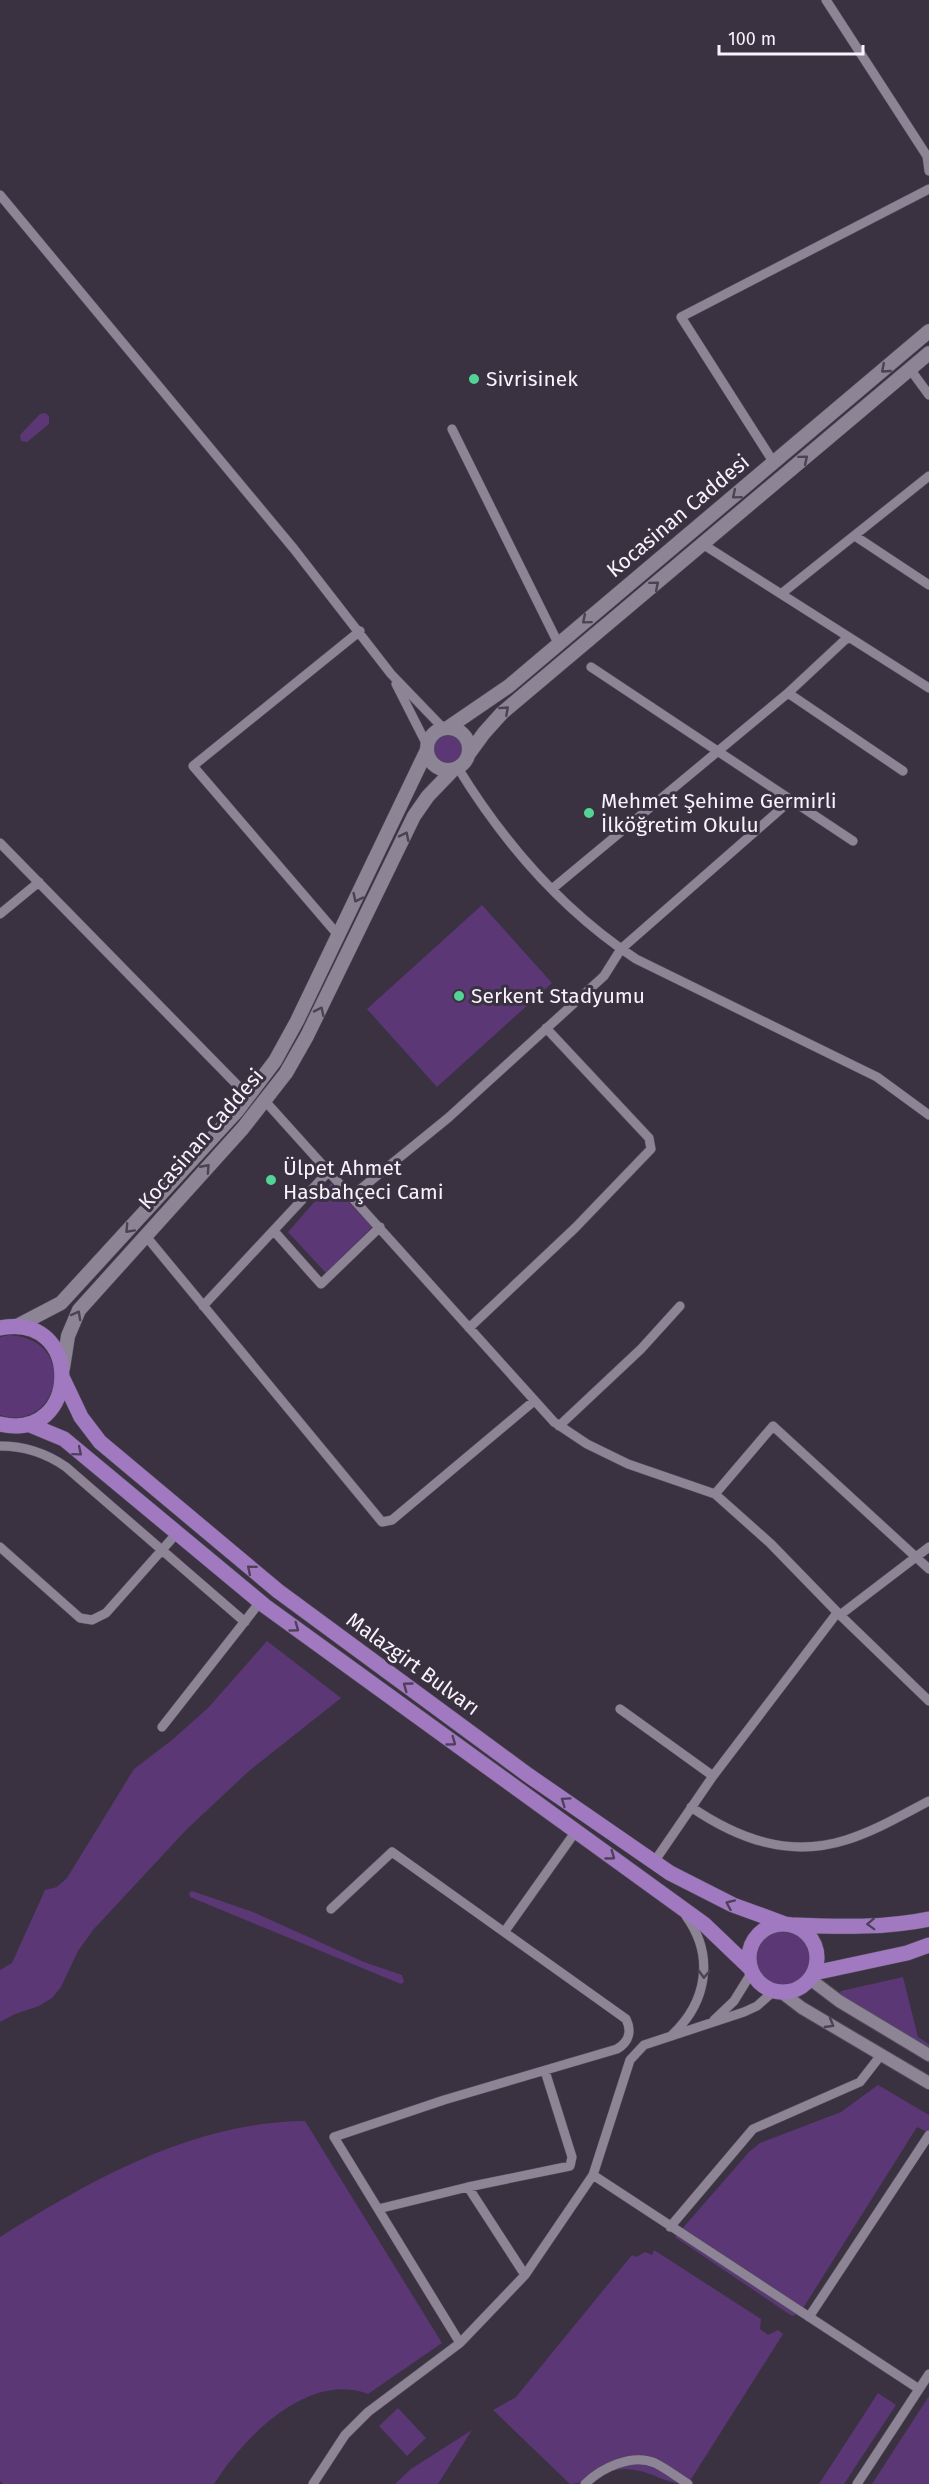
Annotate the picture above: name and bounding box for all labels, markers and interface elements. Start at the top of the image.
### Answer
scale bar [719,18,863,56]
text: 100 m [728,28,776,50]
one-way arrow [881,361,892,372]
place label: Sivrisinek [486,366,578,392]
marker: Sivrisinek [467,372,481,386]
street label: Kocasinan Caddesi [601,449,755,583]
one-way arrow [797,456,808,467]
one-way arrow [732,488,743,499]
one-way arrow [648,581,659,592]
one-way arrow [582,612,593,623]
one-way arrow [499,706,509,717]
place label: Mehmet Şehime Germirli İlköğretim Okulu [601,788,837,838]
marker: Mehmet Şehime Germirli İlköğretim Okulu [582,806,596,820]
one-way arrow [397,831,409,842]
one-way arrow [352,892,364,903]
place label: Serkent Stadyumu [471,983,645,1009]
marker: Serkent Stadyumu [452,989,466,1003]
one-way arrow [312,1007,324,1018]
street label: Kocasinan Caddesi [133,1063,269,1215]
place label: Ülpet Ahmet Hasbahçeci Cami [283,1155,444,1205]
one-way arrow [199,1164,210,1175]
marker: Ülpet Ahmet Hasbahçeci Cami [264,1173,278,1187]
one-way arrow [125,1222,136,1232]
one-way arrow [70,1310,81,1321]
one-way arrow [72,1444,83,1455]
one-way arrow [247,1565,258,1576]
street label: Malazgirt Bulvarı [341,1607,485,1721]
one-way arrow [288,1620,299,1631]
one-way arrow [403,1682,414,1693]
one-way arrow [446,1735,457,1746]
one-way arrow [561,1797,572,1808]
one-way arrow [604,1849,615,1860]
one-way arrow [725,1899,736,1911]
one-way arrow [866,1918,875,1931]
one-way arrow [697,1969,710,1978]
one-way arrow [824,2017,834,2028]

